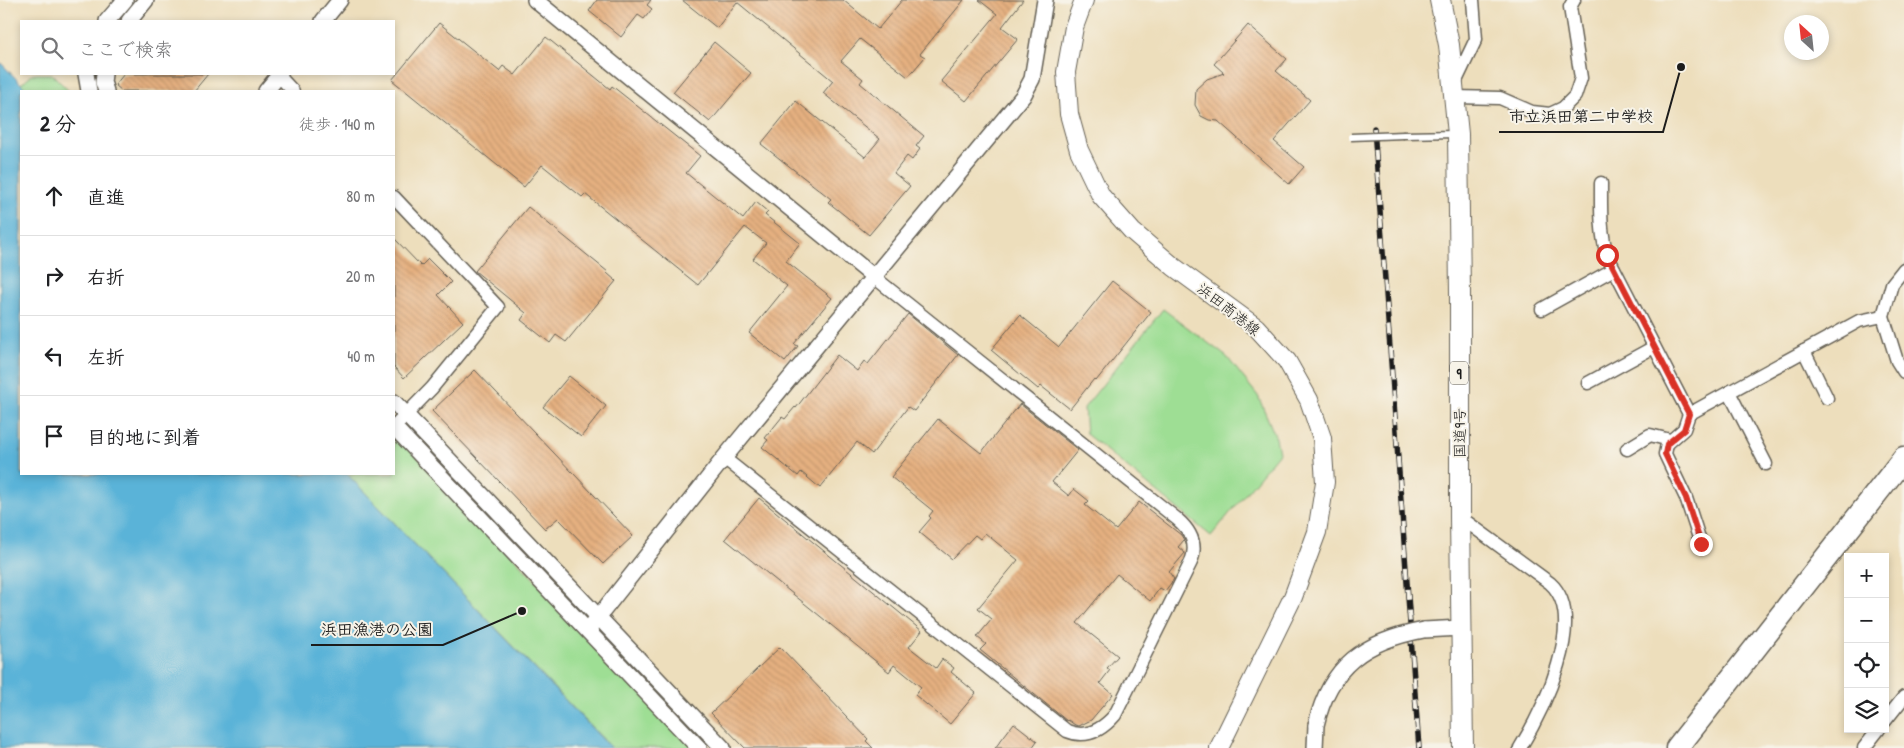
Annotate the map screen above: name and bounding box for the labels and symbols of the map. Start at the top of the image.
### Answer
north arrow [1784,15,1829,60]
callout: 市立浜田第二中学校 [1499,101,1663,132]
text: 市立浜田第二中学校 [1509,105,1653,127]
route start [1596,244,1619,267]
street label: 浜田商港線 [1193,278,1265,340]
road number: 9 [1450,362,1468,384]
street label: 国道9号 [1449,408,1470,458]
route end [1690,533,1713,556]
callout: 浜田漁港の公園 [311,614,443,645]
text: 浜田漁港の公園 [321,618,433,640]

